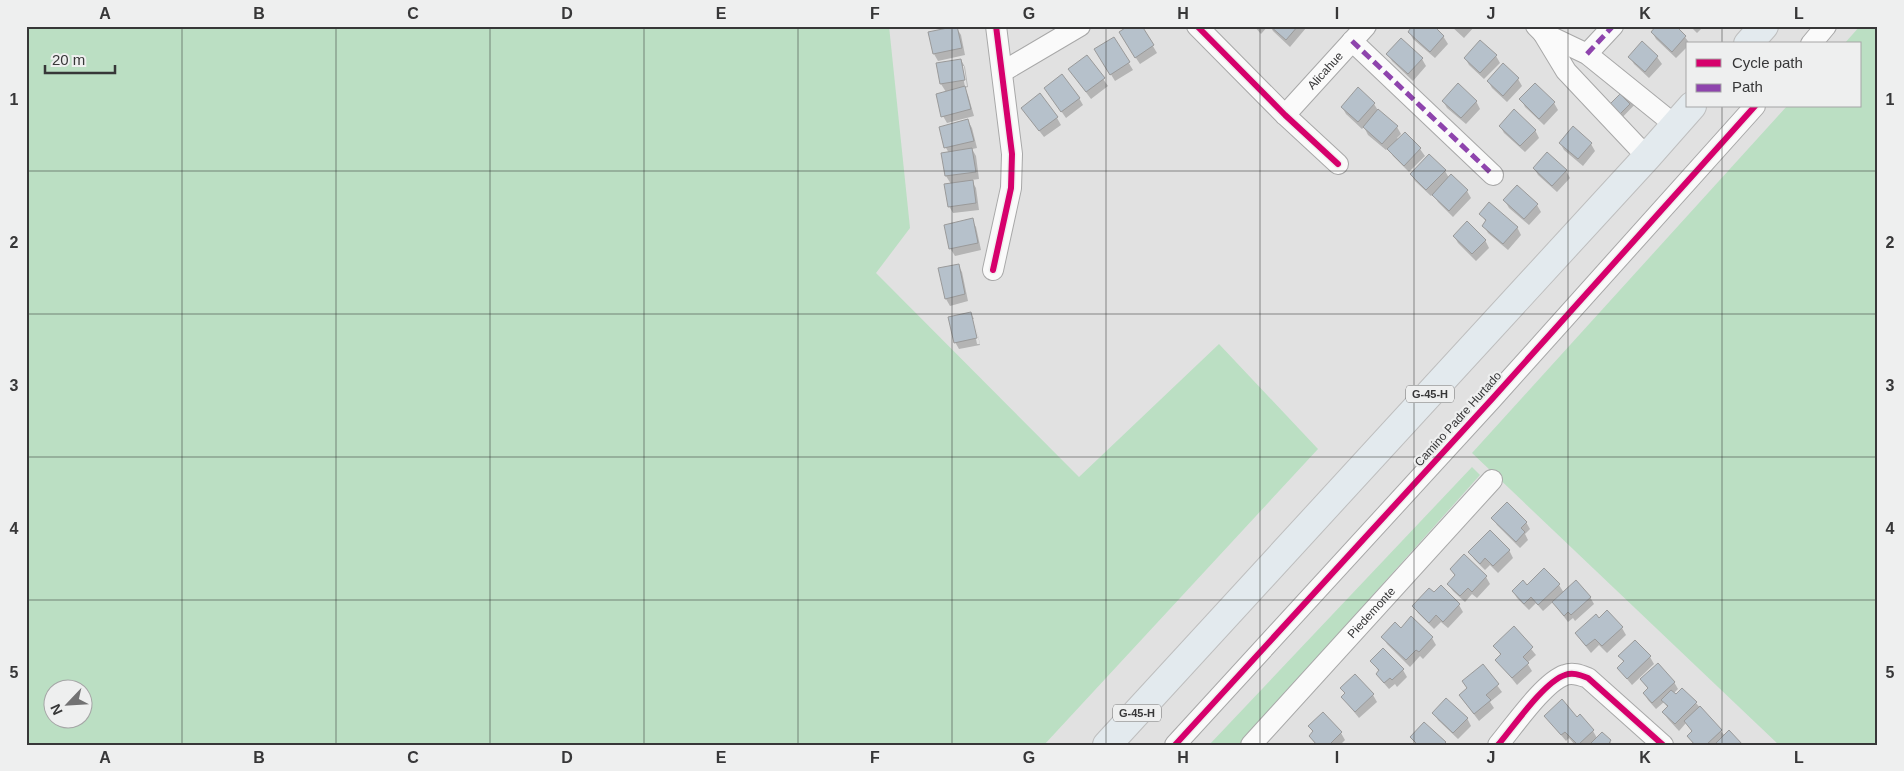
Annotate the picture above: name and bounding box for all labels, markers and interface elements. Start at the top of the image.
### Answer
text: A [99,5,111,22]
text: B [253,5,265,22]
text: C [407,5,419,22]
text: D [561,5,573,22]
text: E [716,5,727,22]
text: F [870,5,880,22]
text: G [1023,5,1035,22]
text: H [1177,5,1189,22]
text: I [1335,5,1339,22]
text: J [1487,5,1495,22]
text: K [1639,5,1651,22]
text: L [1794,5,1804,22]
scale bar [45,42,115,74]
legend [1686,42,1862,108]
street label: Alicahue [1305,49,1346,92]
text: 20 m [52,51,85,68]
text: Cycle path [1732,54,1803,71]
text: Path [1732,78,1763,95]
text: 1 [10,91,19,108]
text: 1 [1886,91,1895,108]
text: 2 [10,234,19,251]
text: 2 [1886,234,1895,251]
street label: Camino Padre Hurtado [1412,368,1504,469]
text: 3 [10,377,19,394]
text: 3 [1886,377,1895,394]
road number: G-45-H [1406,386,1454,402]
text: 4 [10,520,19,537]
text: 4 [1886,520,1895,537]
street label: Piedemonte [1345,584,1398,641]
text: 5 [10,664,19,681]
text: 5 [1886,664,1895,681]
north arrow [42,678,92,728]
text: N [47,702,66,717]
road number: G-45-H [1113,704,1161,721]
text: A [99,749,111,766]
text: B [253,749,265,766]
text: C [407,749,419,766]
text: D [561,749,573,766]
text: E [716,749,727,766]
text: F [870,749,880,766]
text: G [1023,749,1035,766]
text: H [1177,749,1189,766]
text: I [1335,749,1339,766]
text: J [1487,749,1495,766]
text: K [1639,749,1651,766]
text: L [1794,749,1804,766]

